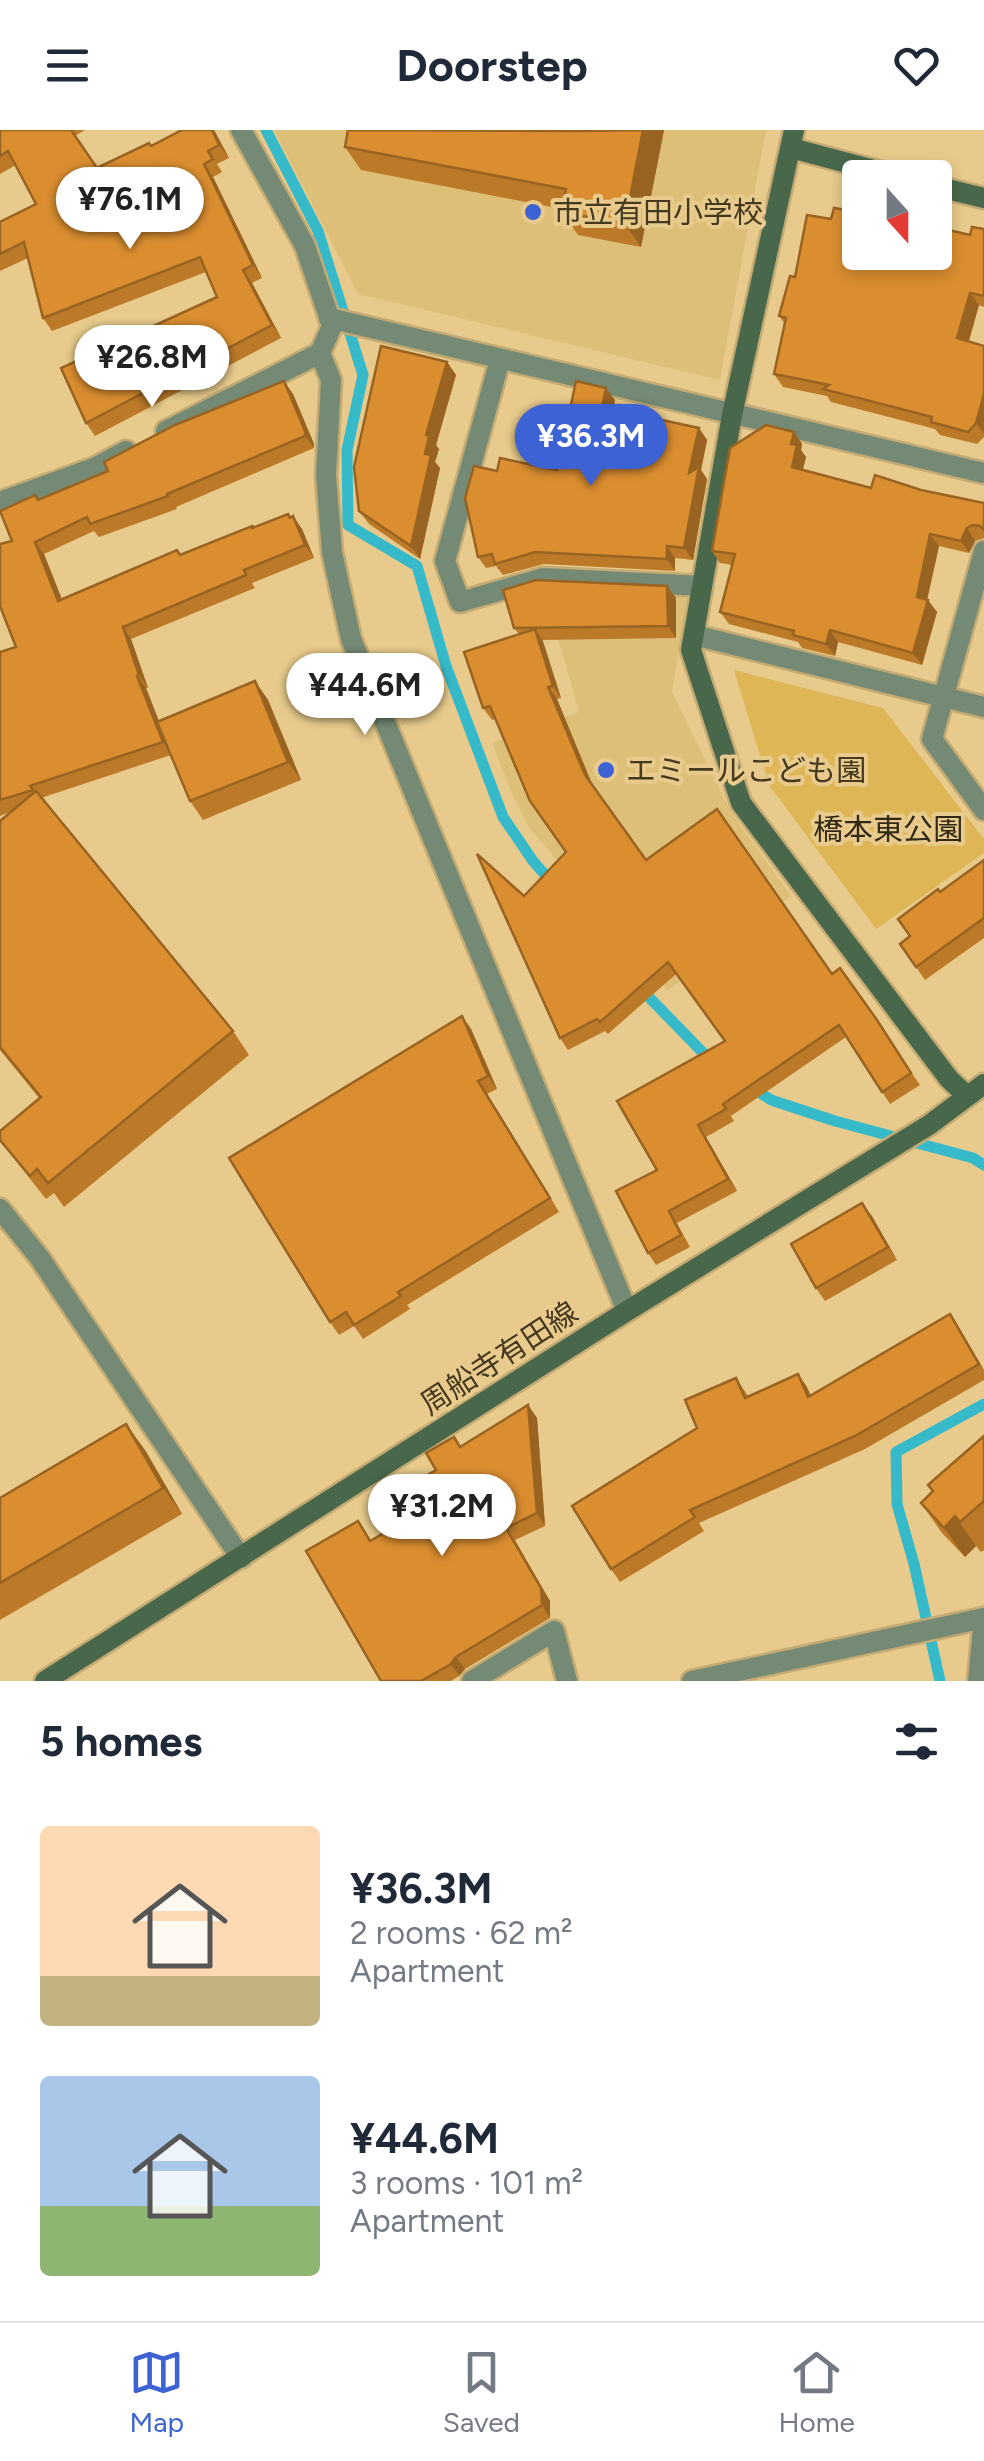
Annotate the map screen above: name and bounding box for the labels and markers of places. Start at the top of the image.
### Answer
pin: ¥76.1M [49,167,211,252]
place label: 市立有田小学校 [553,194,763,231]
marker: 市立有田小学校 [522,201,544,223]
pin: ¥26.8M [71,325,233,410]
pin: ¥36.3M [510,404,672,489]
pin: ¥44.6M [284,653,446,738]
place label: エミールこども園 [626,752,866,789]
marker: エミールこども園 [595,759,617,781]
pin: ¥31.2M [361,1474,523,1559]

